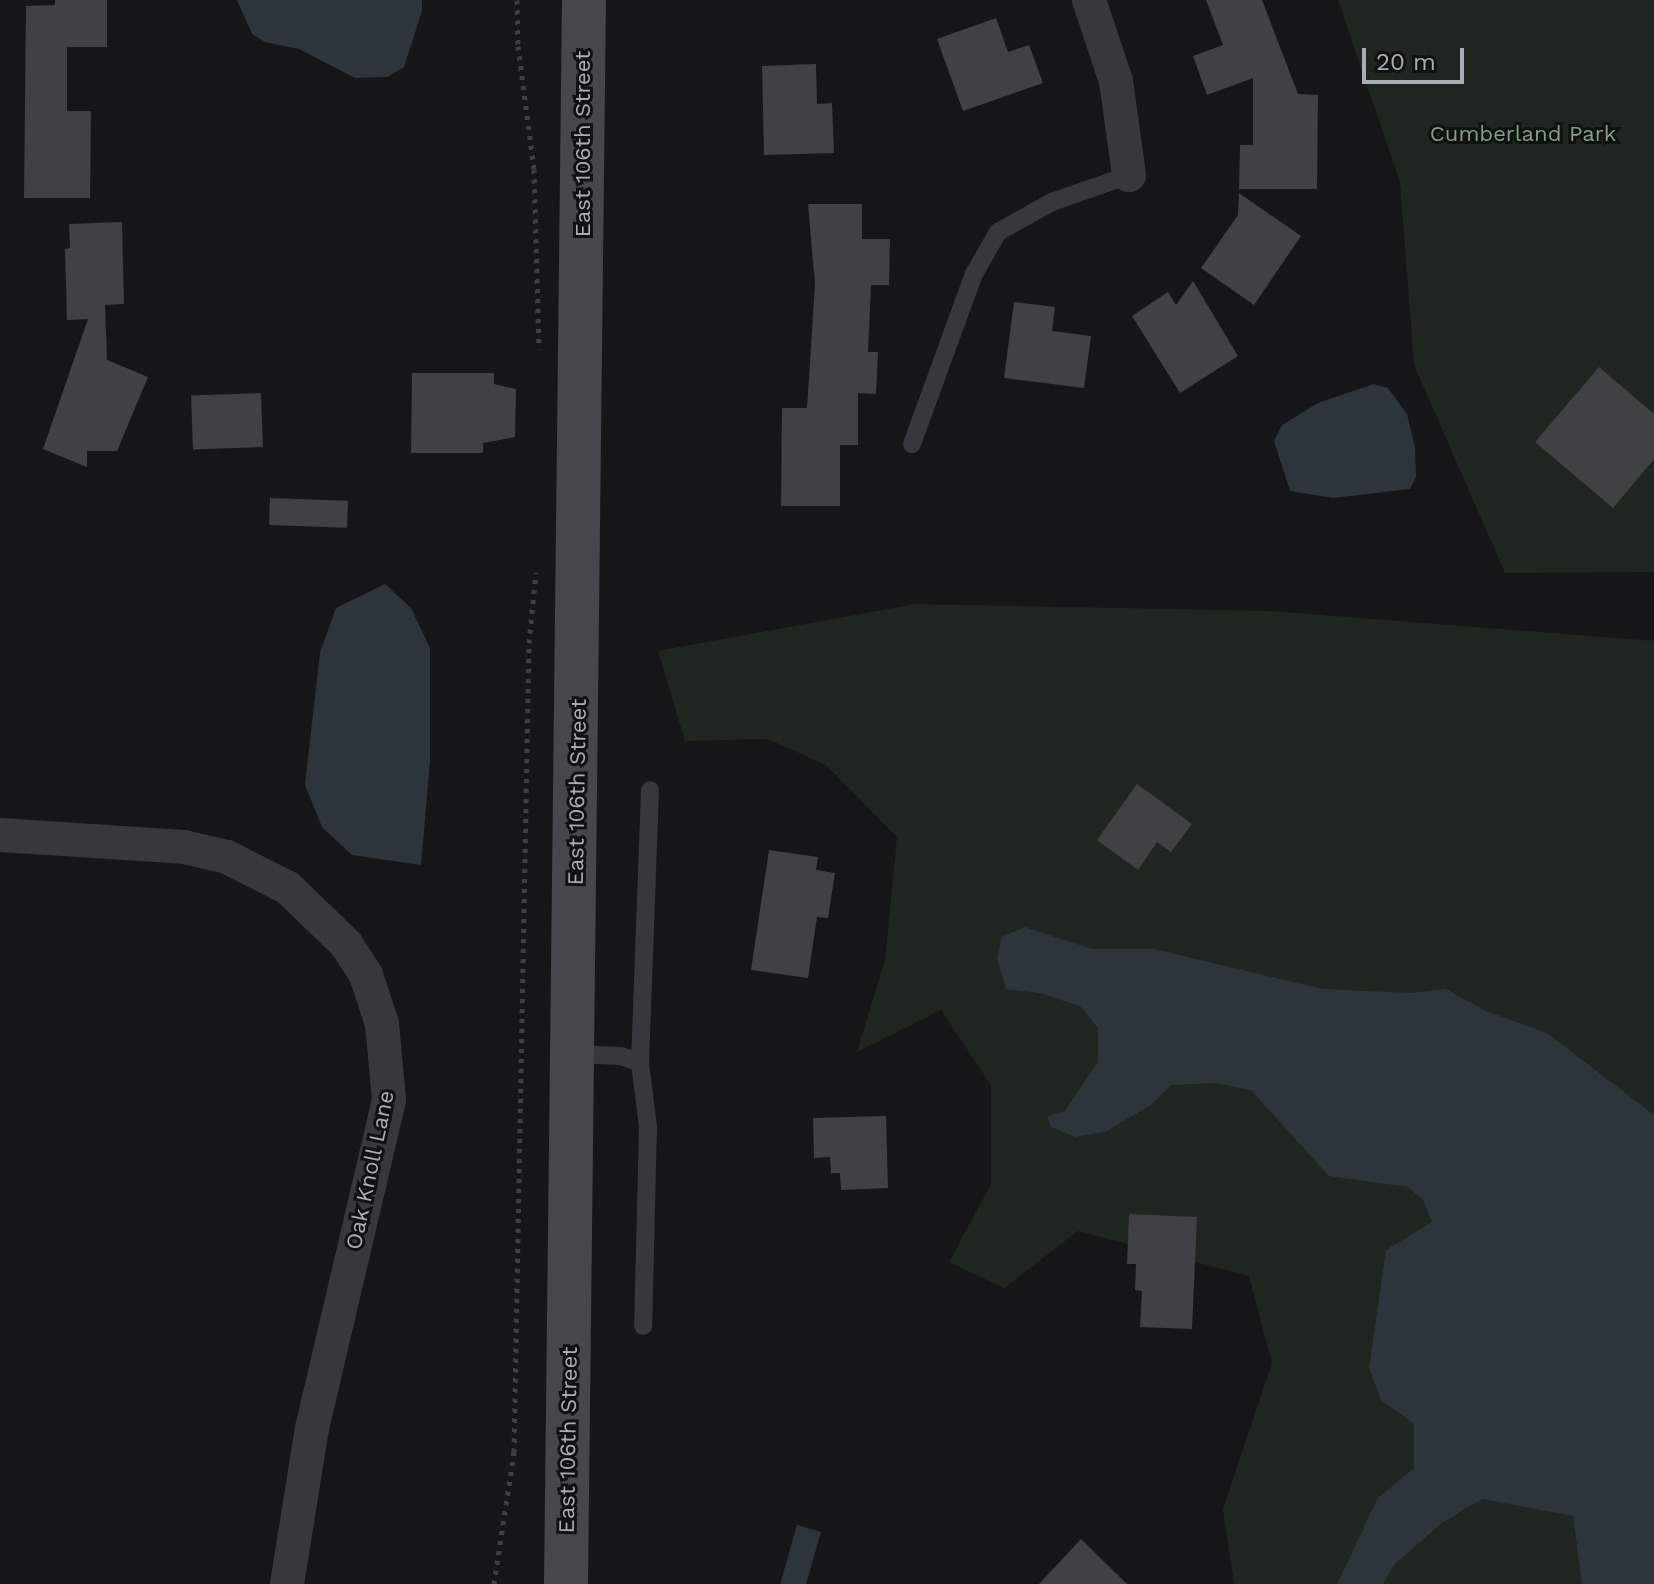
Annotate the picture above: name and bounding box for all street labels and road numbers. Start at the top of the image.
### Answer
street label: East 106th Street [570,51,596,237]
street label: East 106th Street [562,698,592,886]
street label: Oak Knoll Lane [340,1088,400,1252]
street label: East 106th Street [553,1346,583,1534]

